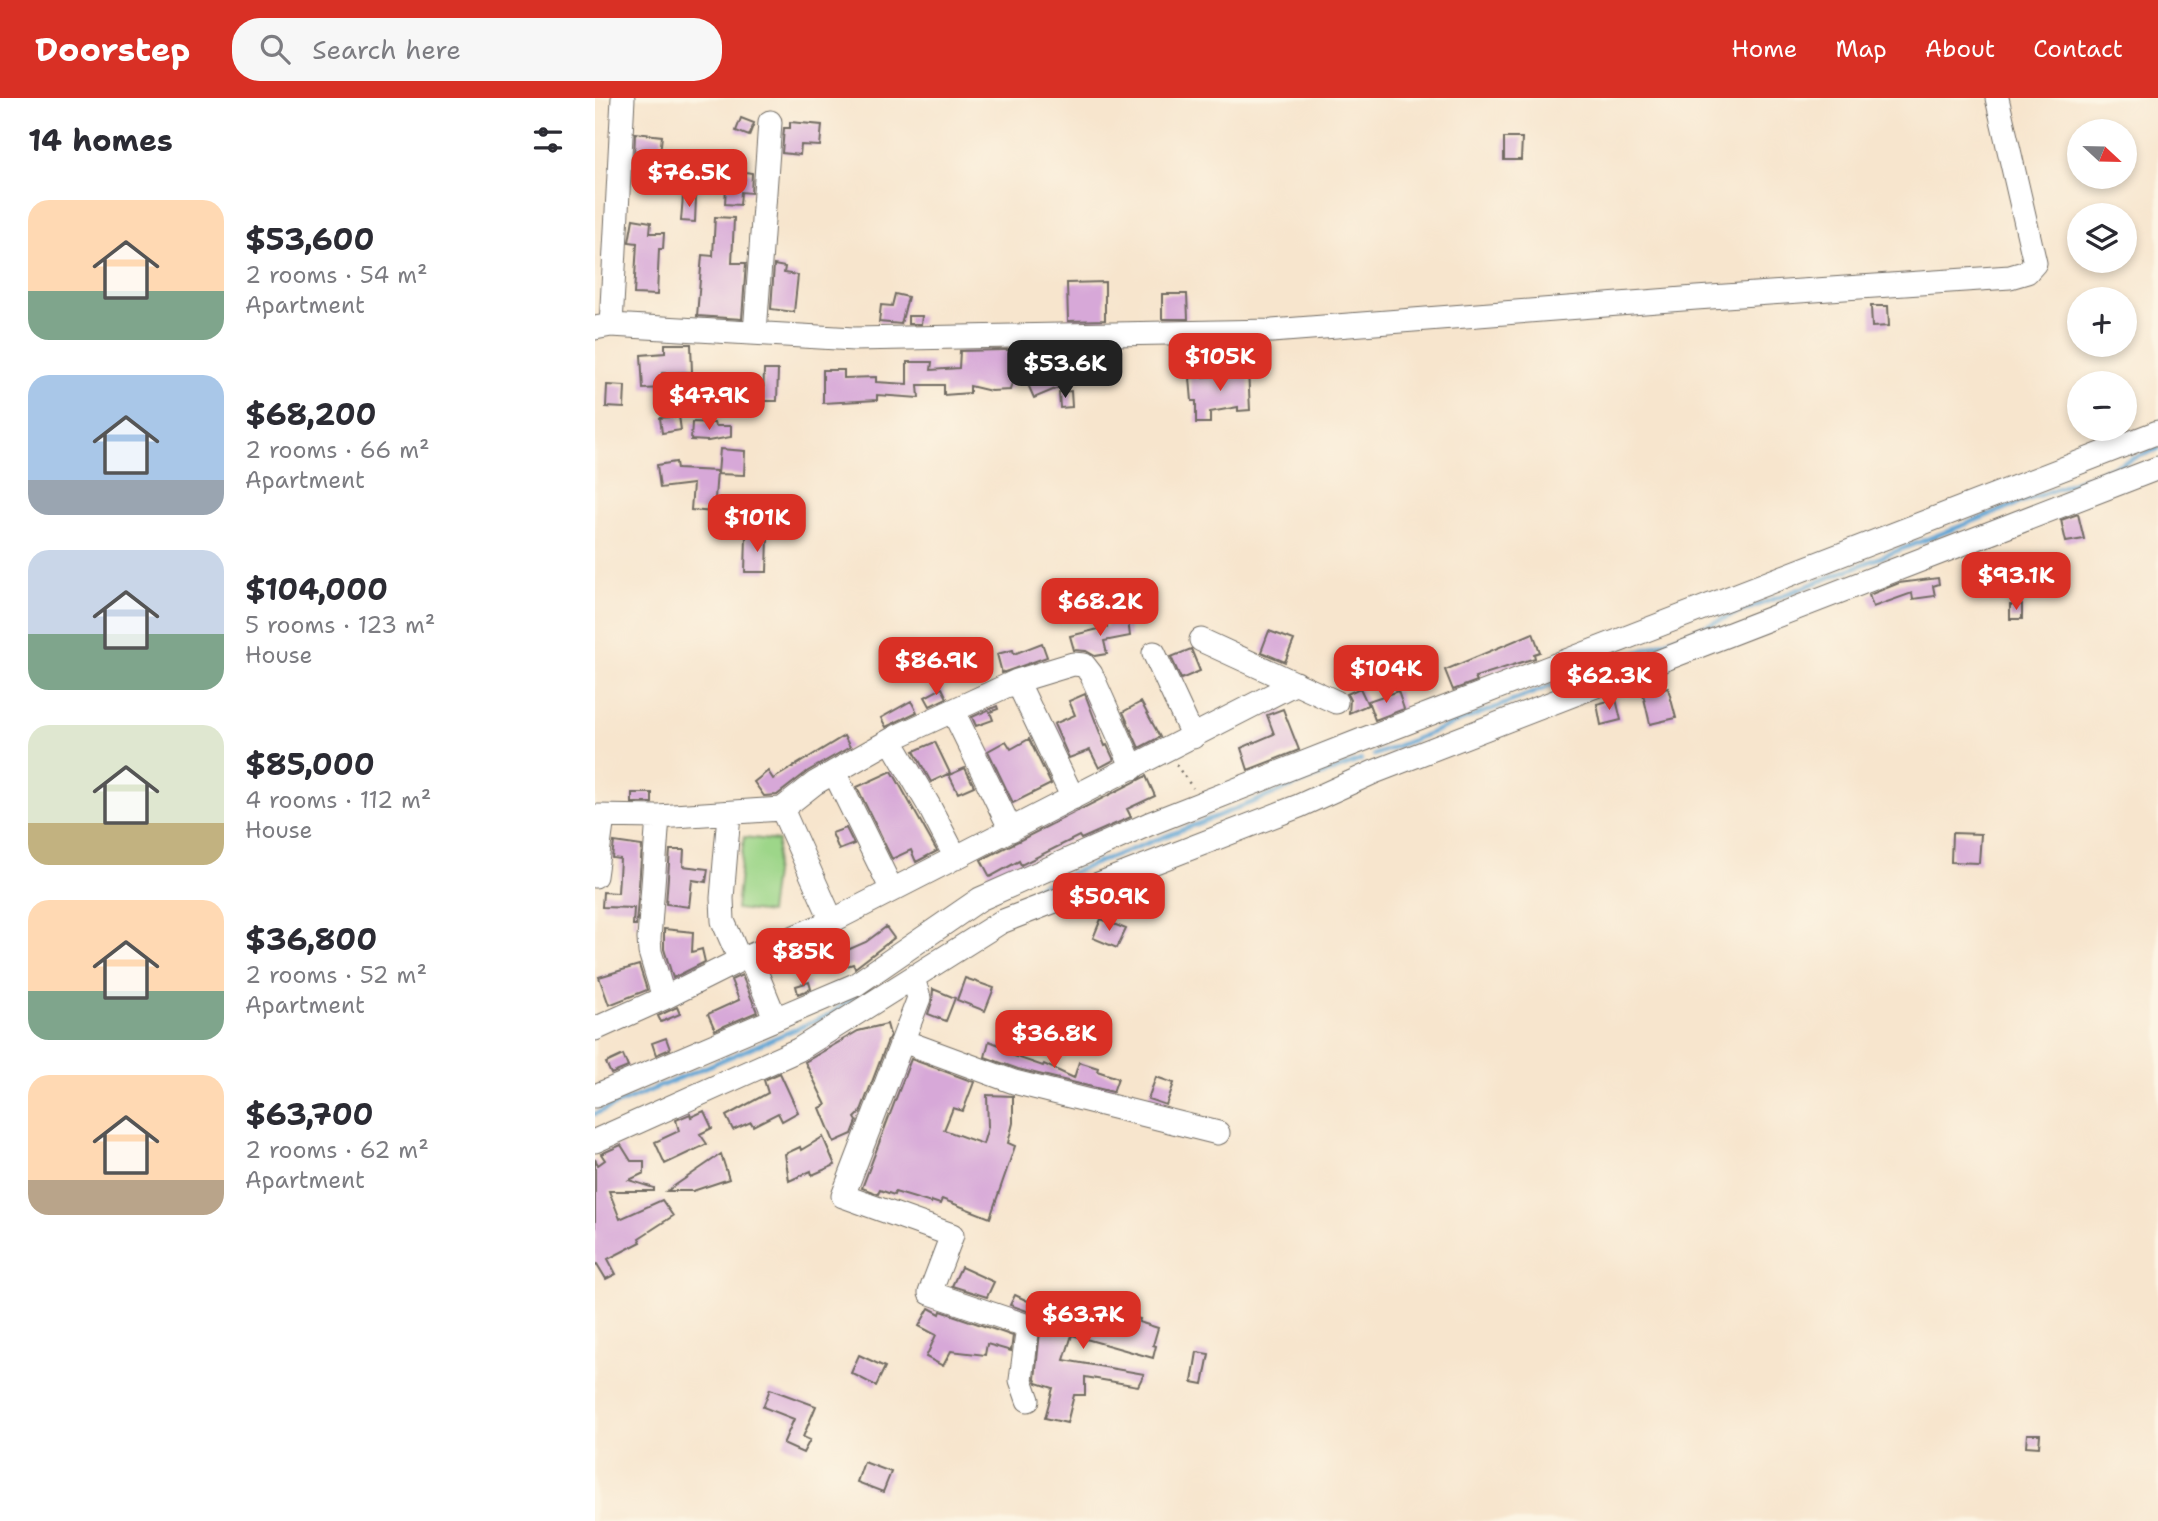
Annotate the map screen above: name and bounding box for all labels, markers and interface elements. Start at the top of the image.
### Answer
search box [232,18,722,81]
text: Doorstep [35,27,190,72]
icon: search [256,30,294,68]
text: Search here [312,32,461,67]
text: Home [1731,33,1797,65]
text: Map [1835,33,1887,65]
text: About [1925,33,1995,65]
text: Contact [2033,33,2123,65]
north arrow [2067,119,2137,189]
map controls [2067,119,2137,441]
text: 14 homes [28,120,173,161]
icon: filters [529,121,567,159]
pin: $76.5K [632,150,746,209]
text: $76.5K [647,157,731,187]
button: layers [2067,203,2137,273]
text: $53,600 [245,219,375,260]
icon: home [84,228,168,312]
text: 2 rooms · 54 m² [245,260,428,290]
button: + [2067,287,2137,357]
text: Apartment [245,290,365,320]
pin: $105K [1171,334,1269,393]
pin: $53.6K [1008,341,1122,400]
text: $105K [1185,341,1255,371]
text: $53.6K [1023,348,1107,378]
button: − [2067,371,2137,441]
pin: $47.9K [652,372,766,432]
text: $47.9K [669,380,749,410]
text: $68,200 [245,394,377,435]
icon: home [84,403,168,487]
text: 2 rooms · 66 m² [245,435,430,465]
text: Apartment [245,465,365,495]
pin: $101K [708,494,806,554]
text: $101K [724,502,790,532]
pin: $93.1K [1959,552,2073,612]
text: $93.1K [1978,560,2054,590]
text: $104,000 [245,569,388,610]
icon: home [84,578,168,662]
pin: $68.2K [1043,578,1157,638]
text: $68.2K [1057,586,1143,616]
text: 5 rooms · 123 m² [245,610,435,640]
pin: $86.9K [879,638,993,697]
text: House [245,640,313,670]
text: $86.9K [895,645,977,675]
pin: $104K [1337,646,1435,705]
pin: $62.3K [1552,652,1666,712]
text: $104K [1350,653,1422,683]
text: $62.3K [1566,660,1652,690]
text: $85,000 [245,744,375,785]
icon: home [84,753,168,837]
text: 4 rooms · 112 m² [245,785,431,815]
text: House [245,815,313,845]
pin: $50.9K [1052,874,1166,933]
text: $50.9K [1069,881,1149,911]
text: $36,800 [245,919,377,960]
icon: home [84,928,168,1012]
pin: $85K [762,928,844,988]
text: $85K [772,936,834,966]
text: 2 rooms · 52 m² [245,960,427,990]
text: Apartment [245,990,365,1020]
pin: $36.8K [997,1010,1111,1070]
text: $36.8K [1011,1018,1097,1048]
text: $63,700 [245,1094,374,1135]
icon: home [84,1103,168,1187]
text: 2 rooms · 62 m² [245,1135,429,1165]
text: Apartment [245,1165,365,1195]
pin: $63.7K [1026,1292,1140,1351]
text: $63.7K [1042,1299,1124,1329]

